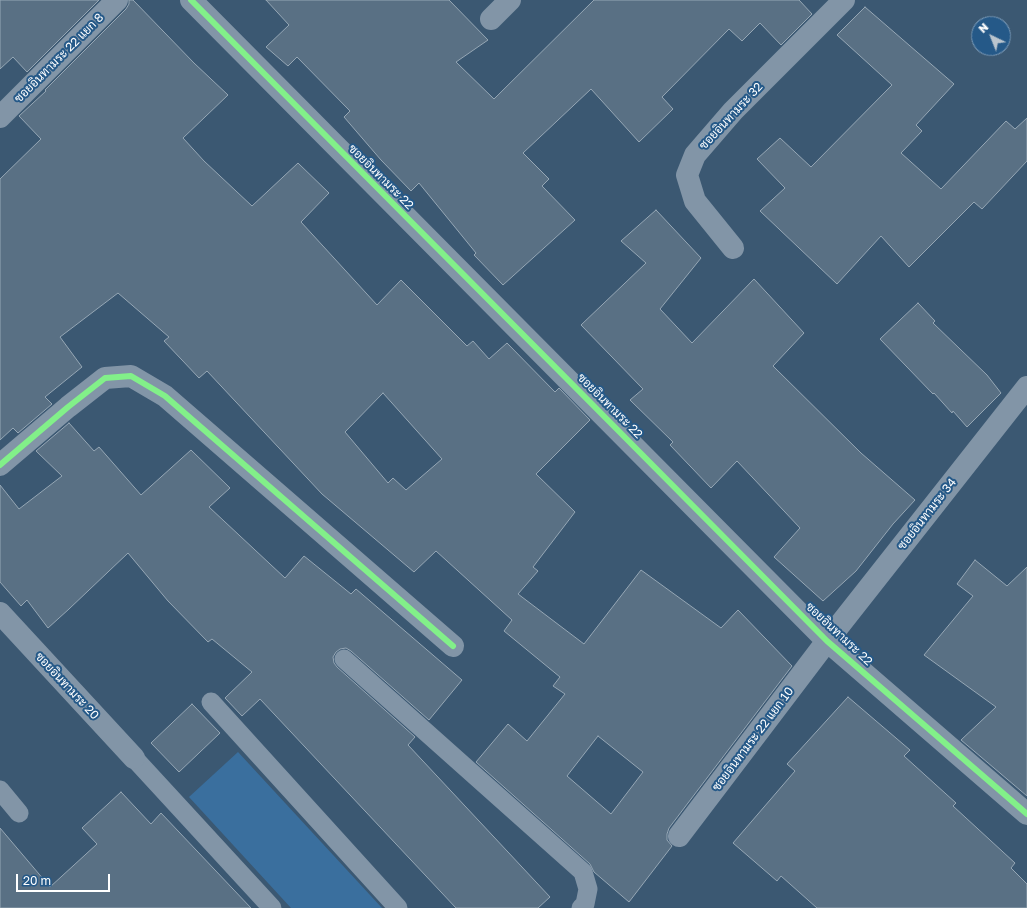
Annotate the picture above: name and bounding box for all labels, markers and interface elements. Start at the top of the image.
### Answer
street label: ซอยอินทามระ 22 แยก 8 [11,10,107,106]
north arrow [971,16,1011,56]
text: N [976,20,991,35]
street label: ซอยอินทามระ 32 [696,80,766,152]
street label: ซอยอินทามระ 22 [345,141,417,213]
street label: ซอยอินทามระ 22 [574,370,646,442]
street label: ซอยอินทามระ 34 [895,475,959,553]
street label: ซอยอินทามระ 22 [803,599,875,669]
street label: ซอยอินทามระ 20 [32,649,102,723]
street label: ซอยอินทามระ 22 แยก 10 [709,684,797,794]
scale bar [18,866,112,892]
text: 20 m [23,873,51,888]

